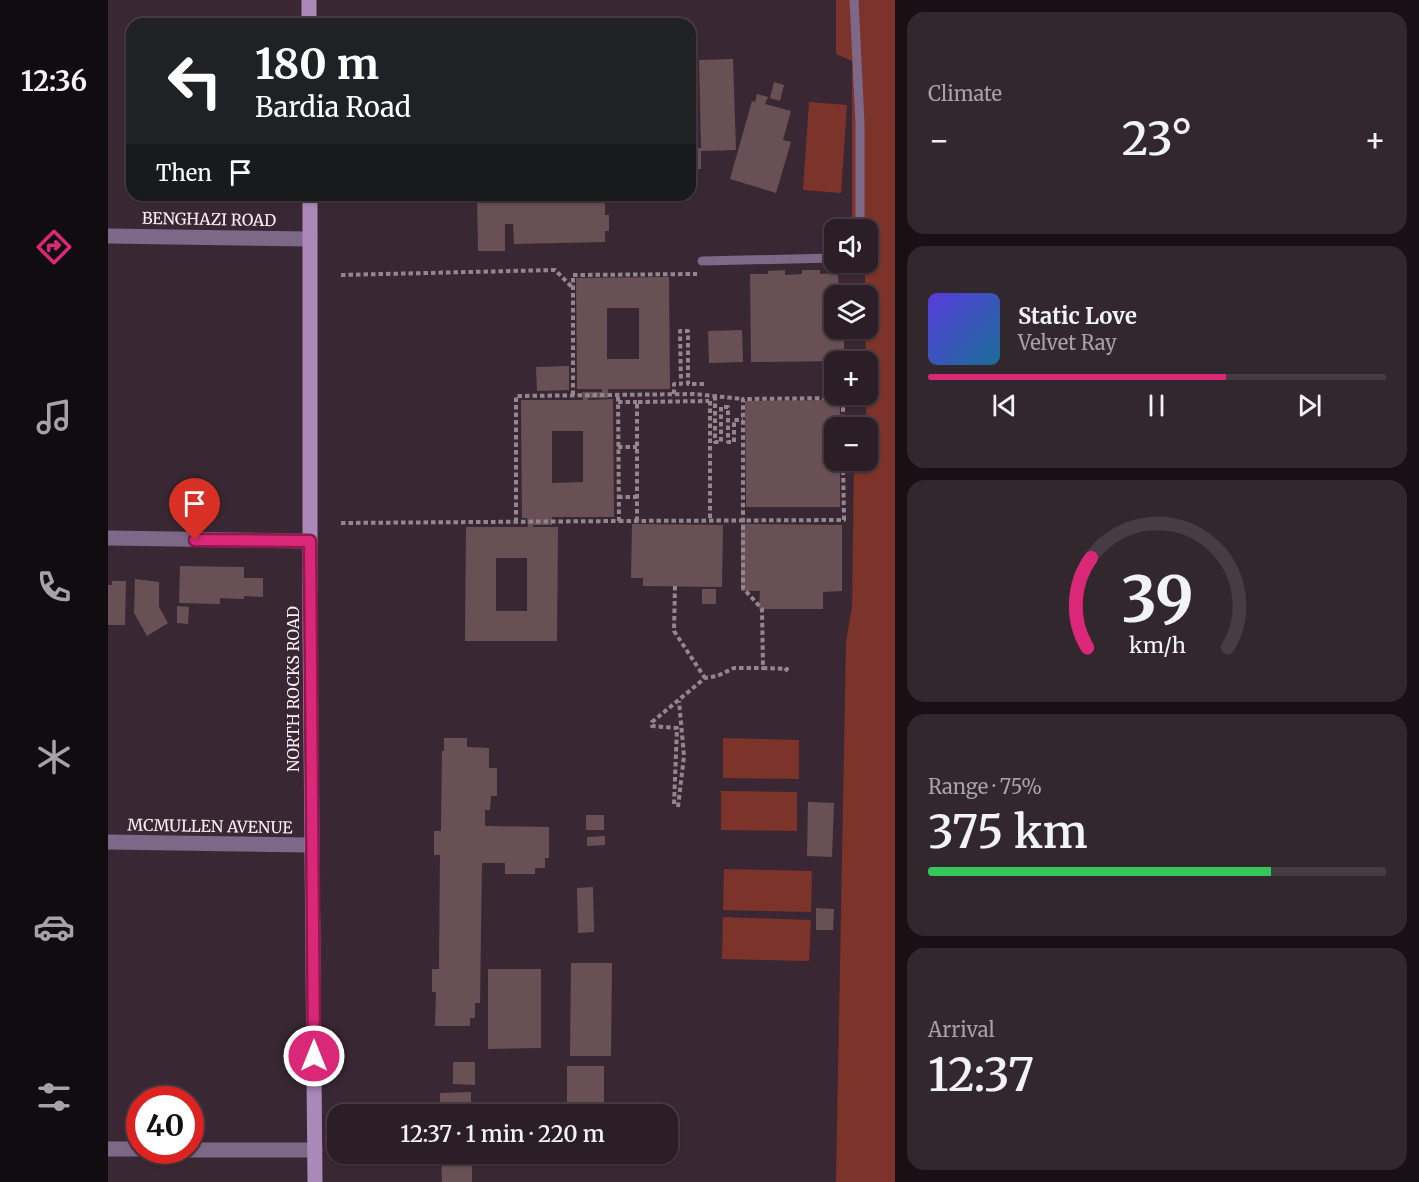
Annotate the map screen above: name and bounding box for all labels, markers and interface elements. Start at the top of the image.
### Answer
text: 180 m [255,38,379,90]
icon: left [156,42,234,120]
text: 12:36 [21,64,87,98]
text: Climate [928,81,1002,106]
text: Bardia Road [255,90,411,124]
text: 23° [1122,111,1192,167]
text: − [928,120,950,161]
text: + [1364,120,1386,161]
icon: arrive [224,156,257,189]
text: Then [156,159,212,187]
street label: BENGHAZI ROAD [142,208,276,230]
map controls [824,219,878,471]
button: sound [824,219,878,273]
icon: directions [33,226,75,268]
button: layers [824,285,878,339]
text: Static Love [1018,302,1137,330]
text: Velvet Ray [1018,330,1117,355]
button: + [824,351,878,405]
icon: previous [988,389,1021,422]
icon: pause [1140,389,1173,422]
icon: next [1293,389,1326,422]
icon: music [33,396,75,438]
button: − [824,417,878,471]
pin [169,478,220,540]
icon: arrive [178,487,211,520]
text: 39 [1121,561,1193,639]
icon: phone [33,566,75,608]
street label: NORTH ROCKS ROAD [283,606,303,772]
text: km/h [1129,632,1185,659]
icon: climate [33,736,75,778]
text: Range · 75% [928,774,1042,799]
text: 375 km [928,804,1088,860]
street label: MCMULLEN AVENUE [127,815,294,837]
icon: car [33,906,75,948]
text: Arrival [928,1017,995,1042]
position arrow [282,1024,346,1088]
text: 12:37 [928,1047,1034,1103]
icon: filters [33,1076,75,1118]
speed limit sign: 40 [126,1086,204,1164]
text: 12:37 · 1 min · 220 m [400,1120,605,1148]

